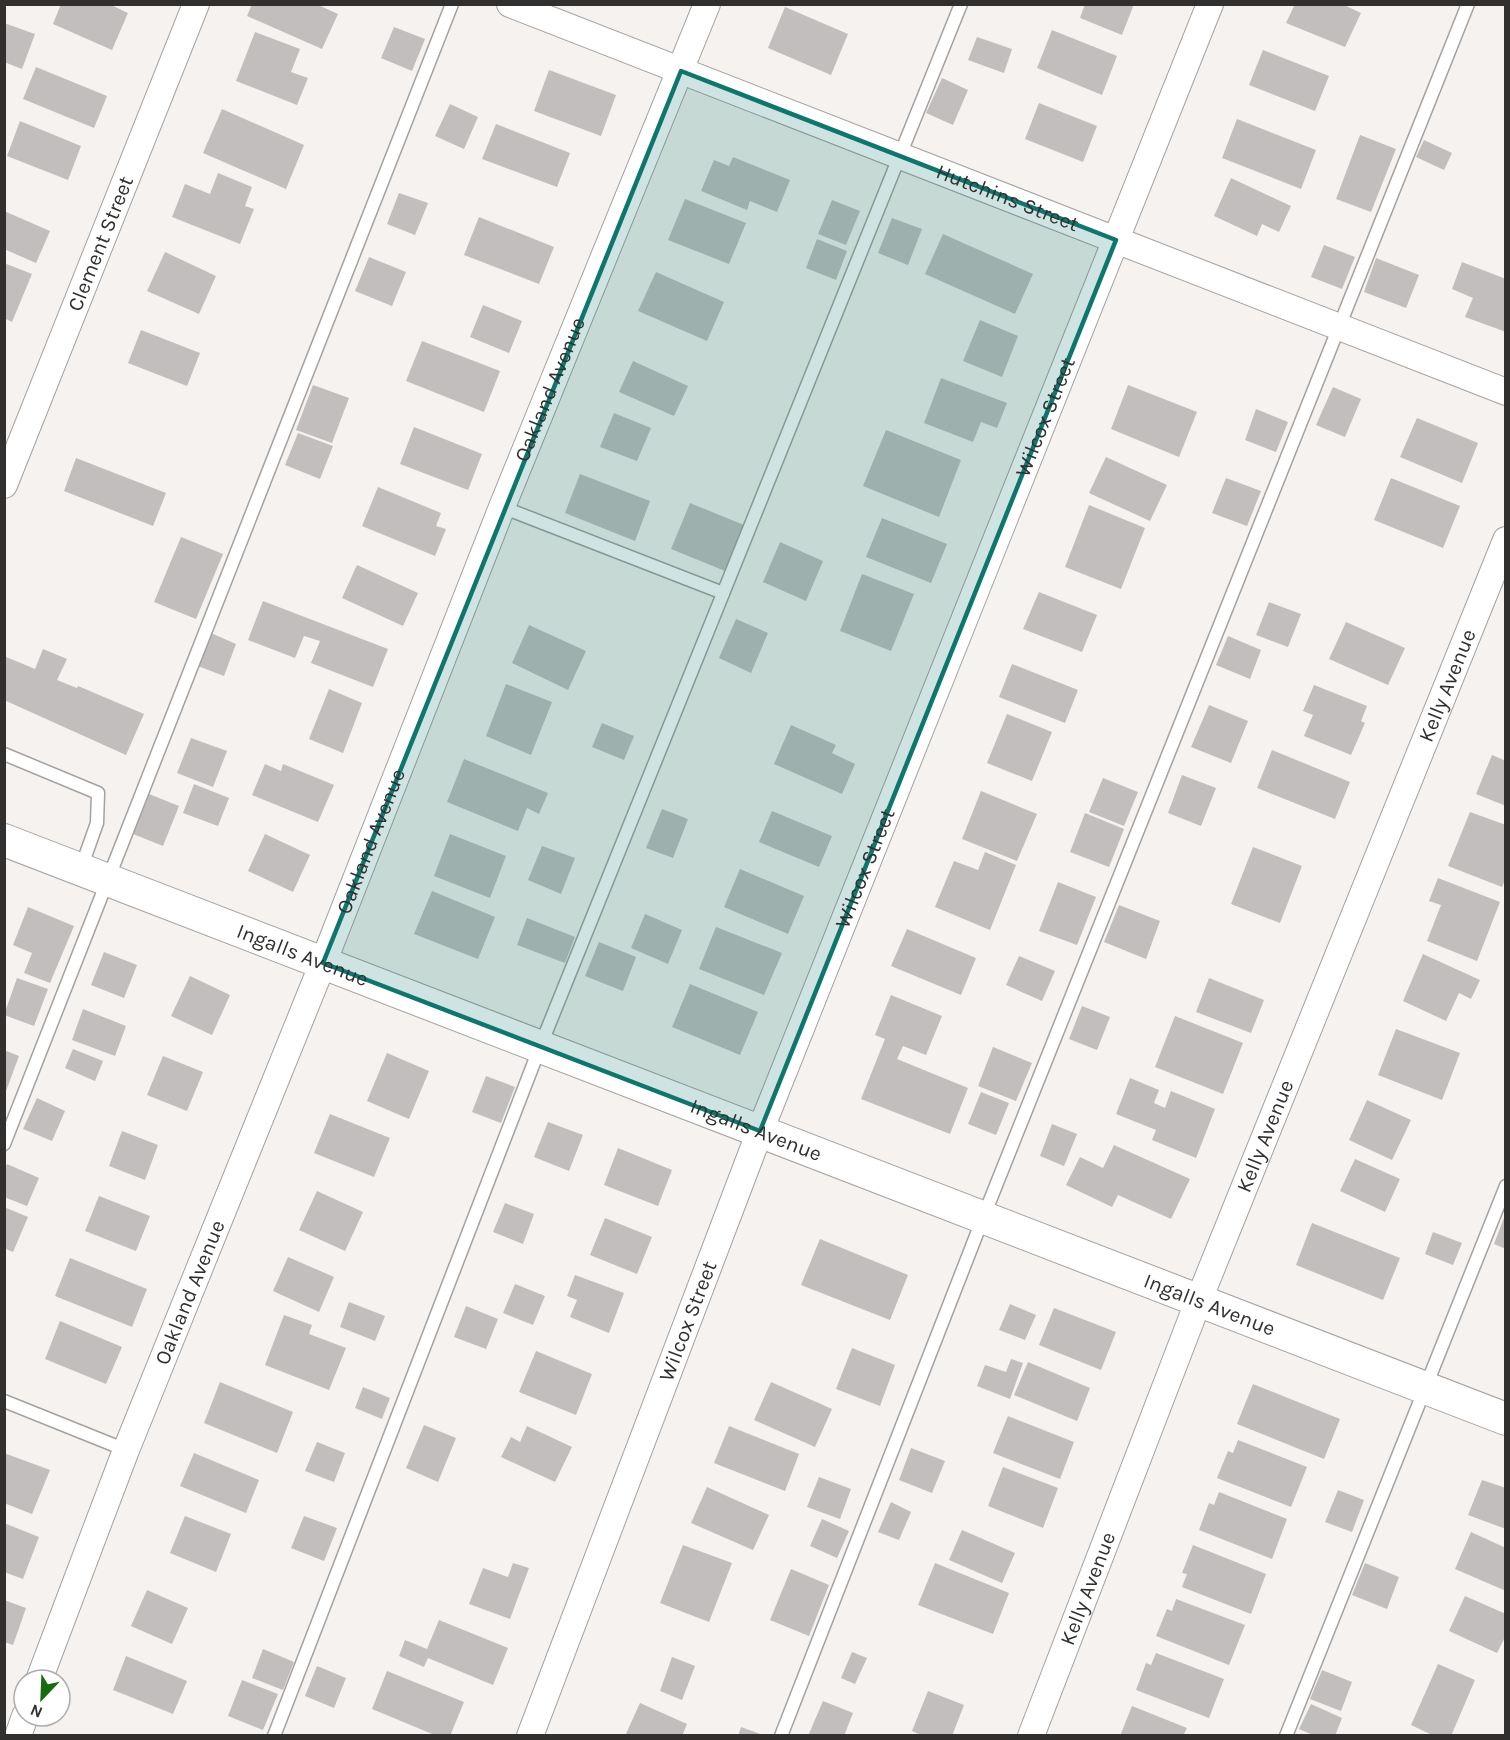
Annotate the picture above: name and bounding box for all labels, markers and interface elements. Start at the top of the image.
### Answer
street label: Hutchins Street [933,159,1082,236]
street label: Clement Street [63,172,138,315]
street label: Oakland Avenue [510,314,590,465]
street label: Wilcox Street [1010,354,1080,480]
street label: Kelly Avenue [1414,626,1481,745]
street label: Oakland Avenue [332,765,410,917]
street label: Wilcox Street [830,805,900,932]
street label: Ingalls Avenue [233,919,372,991]
street label: Kelly Avenue [1232,1076,1299,1196]
street label: Ingalls Avenue [687,1094,825,1166]
street label: Oakland Avenue [150,1217,230,1368]
street label: Wilcox Street [654,1257,722,1384]
street label: Ingalls Avenue [1140,1269,1279,1341]
street label: Kelly Avenue [1055,1529,1120,1649]
north arrow [12,1668,72,1728]
text: N [27,1700,45,1722]

